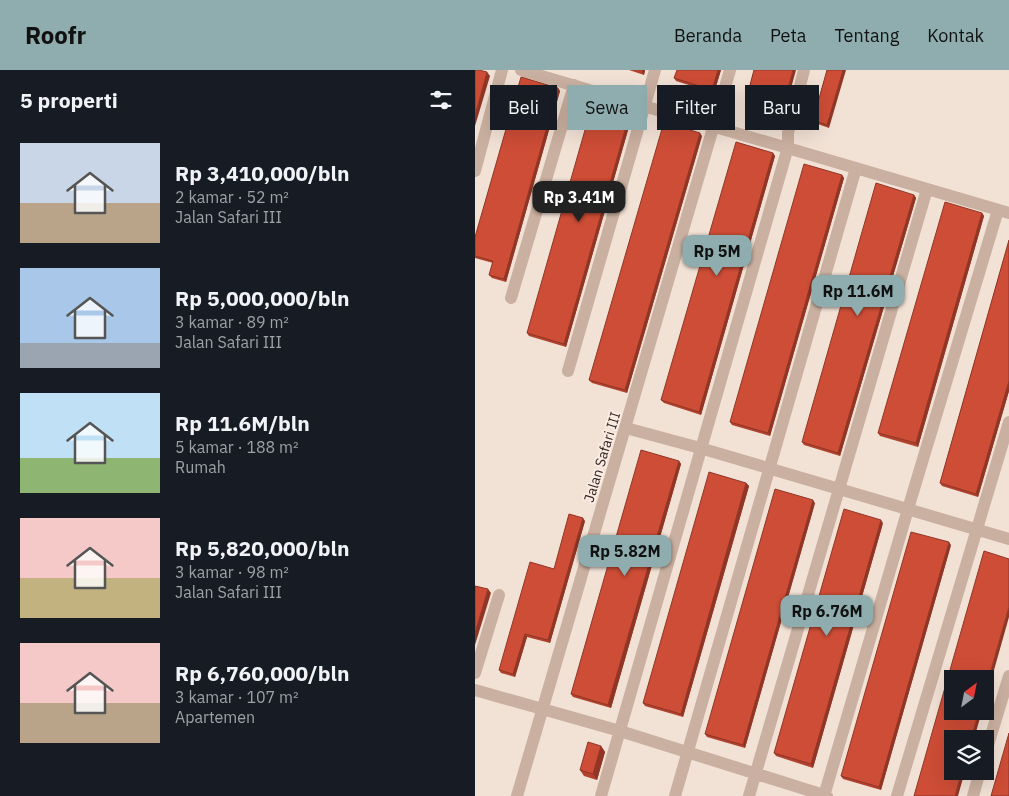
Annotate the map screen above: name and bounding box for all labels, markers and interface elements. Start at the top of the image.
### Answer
text: Roofr [25,19,86,51]
text: Beranda [674,24,742,47]
text: Peta [770,24,806,47]
text: Tentang [834,24,899,47]
text: Kontak [927,24,984,47]
chip: Beli [490,85,557,130]
chip: Sewa [567,85,647,130]
chip: Filter [657,85,735,130]
chip: Baru [745,85,819,130]
text: 5 properti [20,86,118,114]
icon: filters [427,86,455,114]
text: Rp 3,410,000/bln [175,159,349,187]
icon: home [60,163,120,223]
pin: Rp 3.41M [527,180,631,223]
text: 2 kamar · 52 m² [175,187,289,207]
text: Rp 3.41M [543,187,615,207]
text: Jalan Safari III [175,207,282,227]
pin: Rp 5M [682,234,752,277]
text: Rp 5M [694,241,741,261]
pin: Rp 11.6M [806,274,910,317]
text: Rp 11.6M [822,281,894,301]
text: Rp 5,000,000/bln [175,284,349,312]
icon: home [60,288,120,348]
text: 3 kamar · 89 m² [175,312,289,332]
text: Jalan Safari III [175,332,282,352]
text: Rp 11.6M/bln [175,409,310,437]
street label: Jalan Safari III [580,410,624,504]
icon: home [60,413,120,473]
text: 5 kamar · 188 m² [175,437,299,457]
text: Rumah [175,457,226,477]
text: Rp 5,820,000/bln [175,534,349,562]
pin: Rp 5.82M [573,534,677,577]
icon: home [60,538,120,598]
text: Rp 5.82M [589,541,661,561]
text: 3 kamar · 98 m² [175,562,289,582]
text: Jalan Safari III [175,582,282,602]
pin: Rp 6.76M [775,594,879,637]
text: Rp 6.76M [791,601,863,621]
text: Rp 6,760,000/bln [175,659,349,687]
icon: home [60,663,120,723]
north arrow [944,670,994,720]
map controls [944,670,994,780]
text: 3 kamar · 107 m² [175,687,299,707]
text: Apartemen [175,707,255,727]
button: layers [944,730,994,780]

